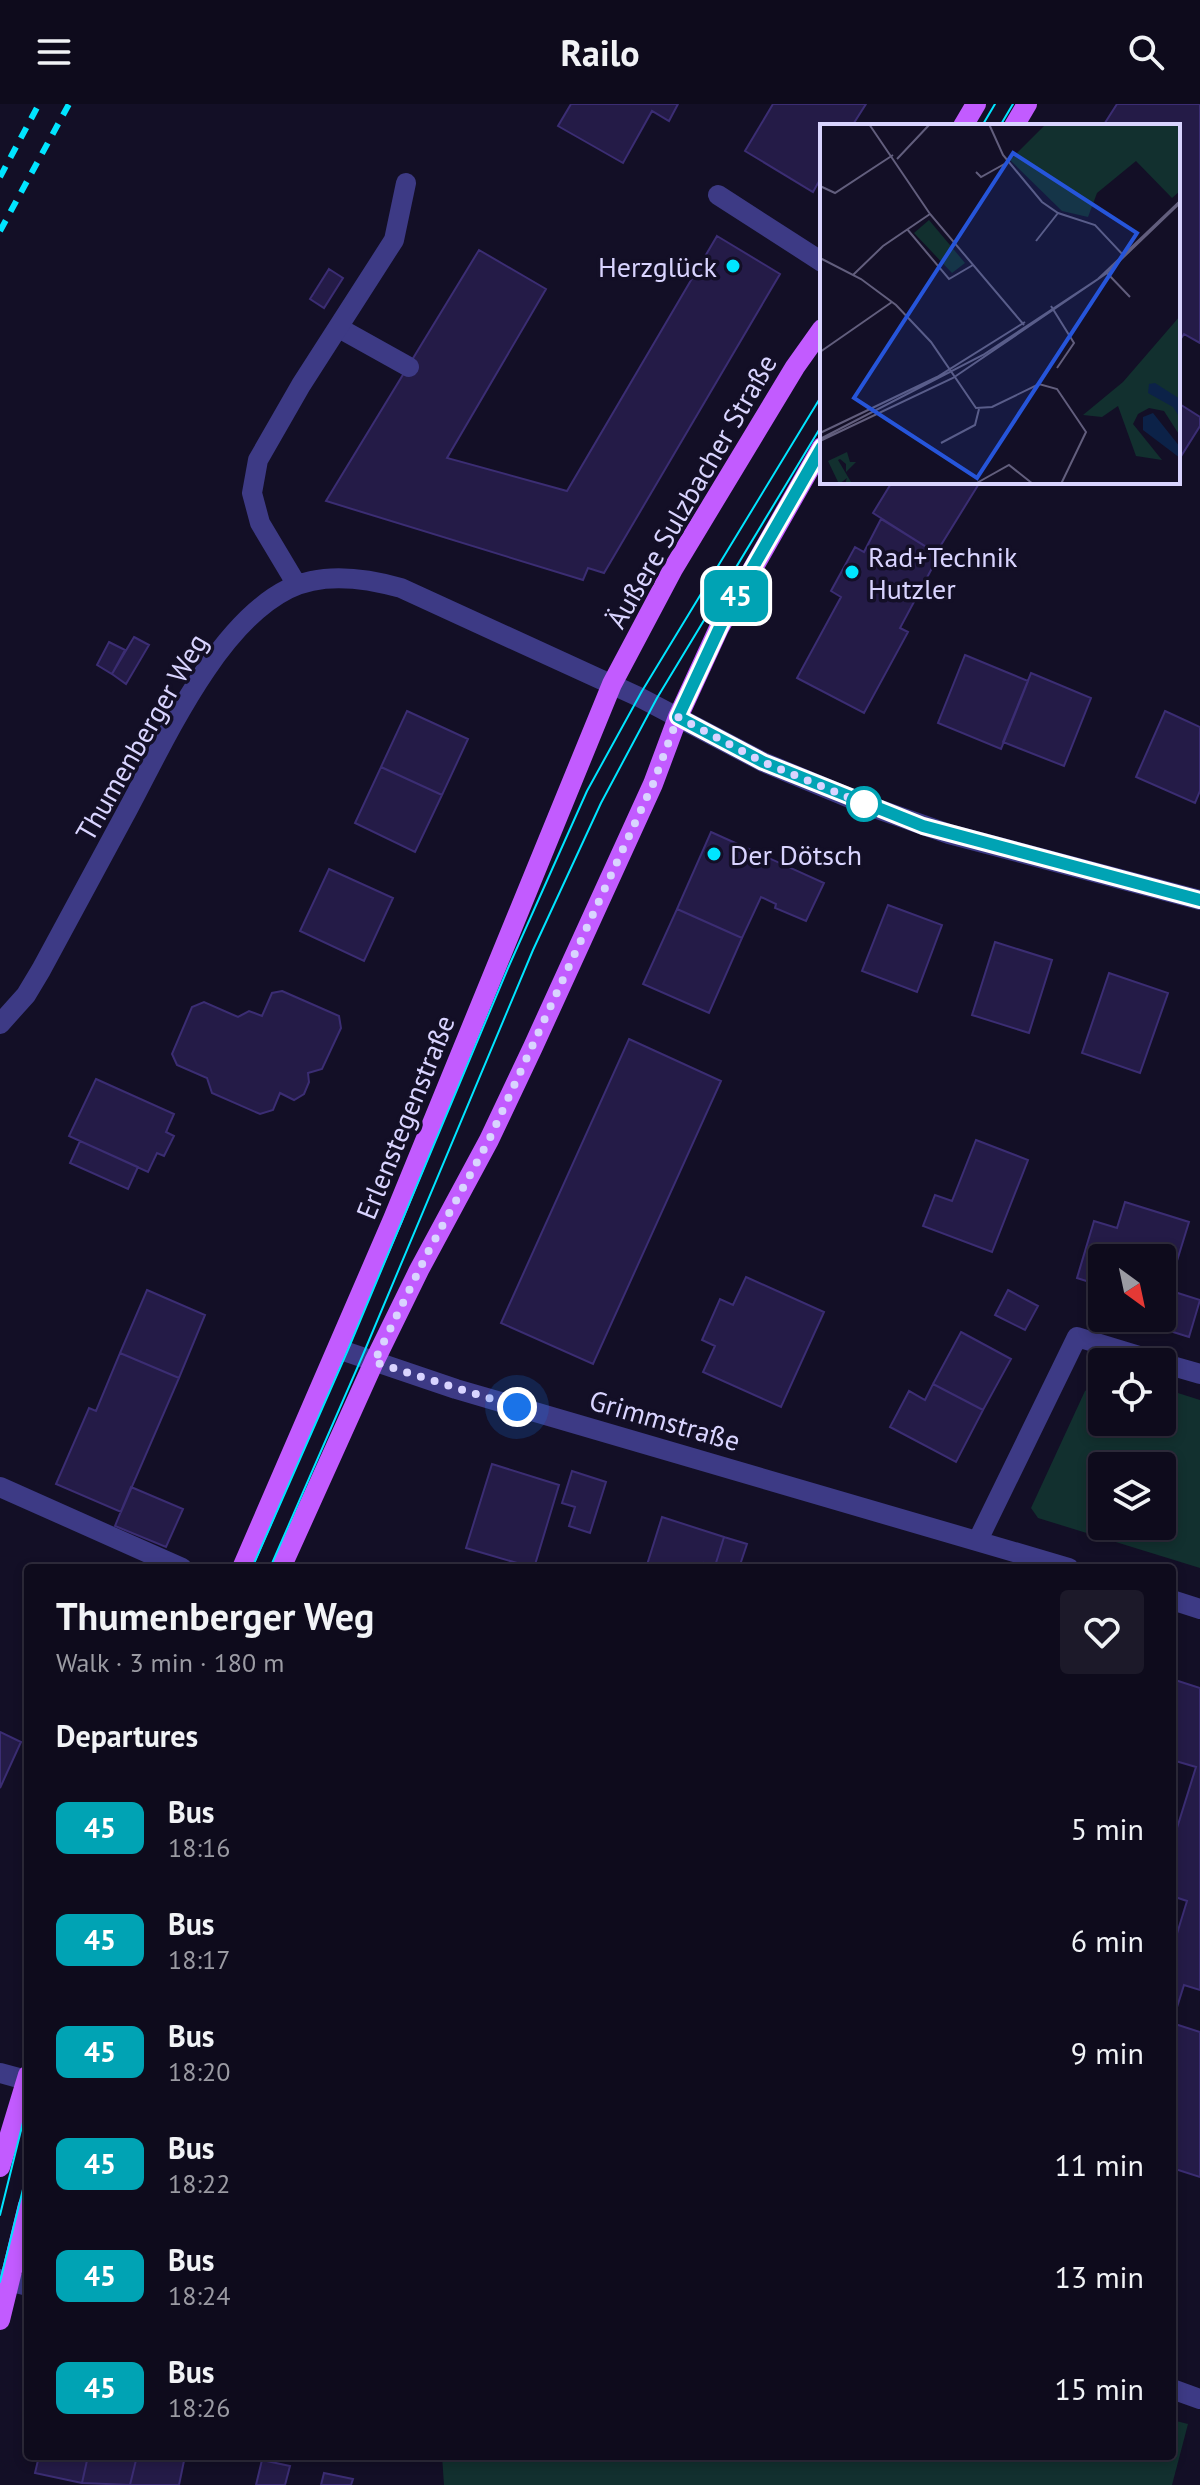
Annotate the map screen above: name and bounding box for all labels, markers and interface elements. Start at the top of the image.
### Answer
text: Railo [560,29,640,76]
icon: menu [32,30,76,74]
icon: search [1124,30,1168,74]
inset map [820,124,1180,484]
place label: Herzglück [598,248,718,285]
marker: Herzglück [724,257,742,275]
street label: Äußere Sulzbacher Straße [597,347,785,635]
place label: Rad+Technik Hutzler [868,538,1018,607]
marker: Rad+Technik Hutzler [843,563,861,581]
line badge: 45 [700,570,772,622]
text: 45 [720,577,752,614]
street label: Thumenberger Weg [67,627,215,847]
unlabelled marker [847,787,881,821]
place label: Der Dötsch [730,836,862,873]
marker: Der Dötsch [705,845,723,863]
street label: Erlenstegenstraße [347,1009,463,1225]
north arrow [1088,1244,1176,1332]
map controls [1088,1244,1176,1540]
button: locate [1088,1348,1176,1436]
street label: Grimmstraße [585,1381,745,1459]
your location [497,1387,537,1427]
button: layers [1088,1452,1176,1540]
button: heart [1060,1590,1144,1674]
text: Thumenberger Weg [56,1591,374,1640]
text: Walk · 3 min · 180 m [56,1646,284,1679]
text: Departures [56,1716,198,1755]
text: Bus [168,1792,215,1831]
text: 45 [84,1809,116,1846]
text: 5 min [1071,1809,1144,1848]
text: 18:16 [168,1831,230,1864]
text: Bus [168,1904,215,1943]
text: 45 [84,1921,116,1958]
text: 6 min [1071,1921,1144,1960]
text: 18:17 [168,1943,230,1976]
text: Bus [168,2016,215,2055]
text: 45 [84,2033,116,2070]
text: 9 min [1071,2033,1144,2072]
text: 18:20 [168,2055,230,2088]
text: Bus [168,2128,215,2167]
text: 45 [84,2145,116,2182]
text: 11 min [1054,2145,1144,2184]
text: 18:22 [168,2167,230,2200]
text: Bus [168,2240,215,2279]
text: 45 [84,2257,116,2294]
text: 13 min [1054,2257,1144,2296]
text: 18:24 [168,2279,230,2312]
text: Bus [168,2352,215,2391]
text: 45 [84,2369,116,2406]
text: 15 min [1054,2369,1144,2408]
text: 18:26 [168,2391,230,2424]

